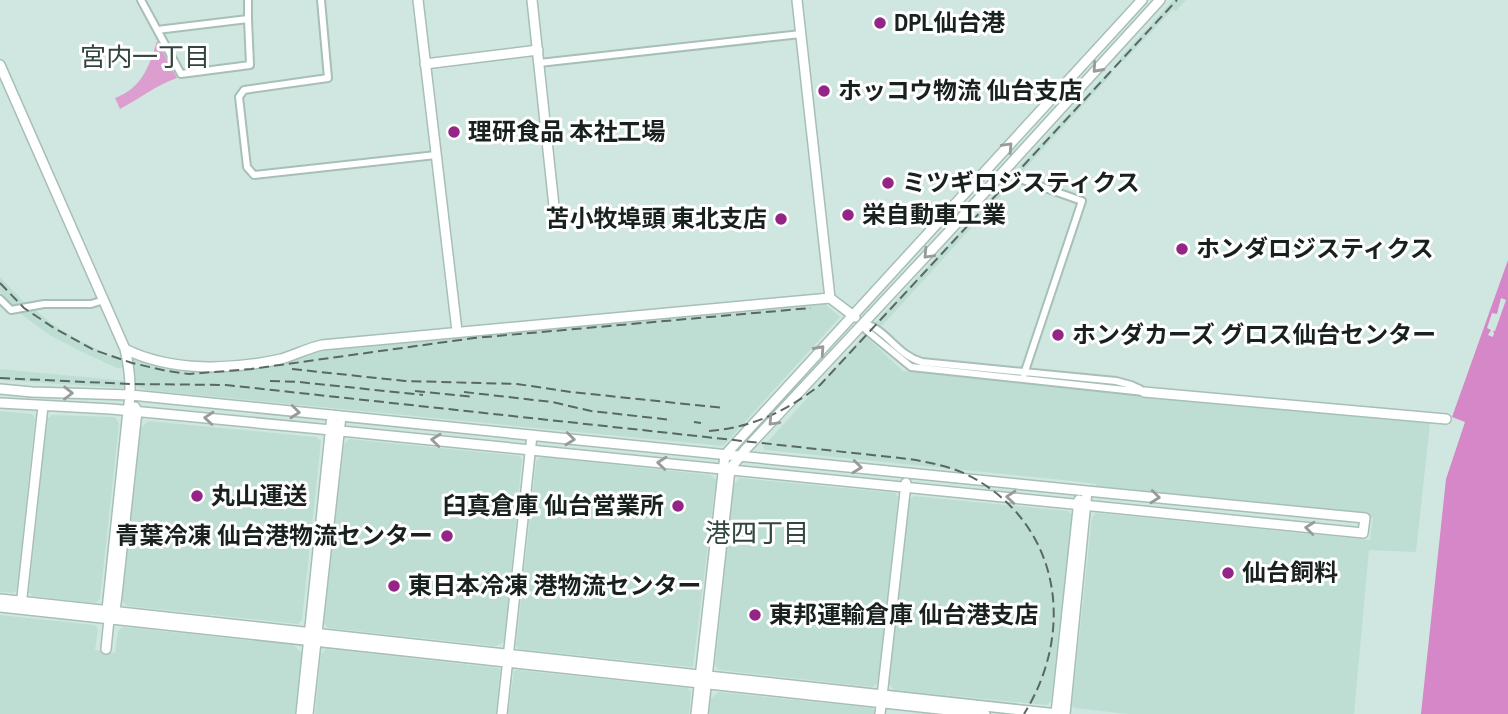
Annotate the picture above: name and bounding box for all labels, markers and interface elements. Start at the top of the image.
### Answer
place label: DPL仙台港 [894,6,1005,38]
marker: DPL仙台港 [872,15,888,31]
district label: 宮内一丁目 [80,39,210,74]
one-way arrow [1093,60,1106,73]
place label: ホッコウ物流 仙台支店 [838,74,1083,106]
marker: ホッコウ物流 仙台支店 [816,83,832,99]
place label: 理研食品 本社工場 [468,115,665,147]
marker: 理研食品 本社工場 [446,124,462,140]
one-way arrow [999,142,1012,155]
place label: ミツギロジスティクス [902,166,1140,198]
marker: ミツギロジスティクス [880,175,896,191]
place label: 栄自動車工業 [862,198,1006,230]
place label: 苫小牧埠頭 東北支店 [546,202,767,234]
marker: 栄自動車工業 [840,207,856,223]
marker: 苫小牧埠頭 東北支店 [773,211,789,227]
place label: ホンダロジスティクス [1196,232,1434,264]
marker: ホンダロジスティクス [1174,241,1190,257]
one-way arrow [923,246,936,259]
place label: ホンダカーズ グロス仙台センター [1072,318,1436,350]
marker: ホンダカーズ グロス仙台センター [1050,327,1066,343]
one-way arrow [812,345,824,358]
one-way arrow [63,385,74,401]
one-way arrow [289,404,301,419]
one-way arrow [203,411,214,426]
one-way arrow [768,413,781,426]
one-way arrow [564,431,576,446]
one-way arrow [430,433,441,448]
one-way arrow [656,455,668,470]
one-way arrow [851,460,863,475]
place label: 丸山運送 [211,479,307,511]
marker: 丸山運送 [189,488,205,504]
place label: 臼真倉庫 仙台営業所 [443,489,664,521]
one-way arrow [1005,490,1017,505]
one-way arrow [1150,490,1161,505]
marker: 臼真倉庫 仙台営業所 [670,498,686,514]
district label: 港四丁目 [705,515,809,550]
place label: 青葉冷凍 仙台港物流センター [116,519,433,551]
one-way arrow [1305,521,1316,536]
marker: 青葉冷凍 仙台港物流センター [439,528,455,544]
place label: 仙台飼料 [1242,556,1338,588]
marker: 仙台飼料 [1220,565,1236,581]
place label: 東日本冷凍 港物流センター [408,569,701,601]
marker: 東日本冷凍 港物流センター [386,578,402,594]
place label: 東邦運輸倉庫 仙台港支店 [769,598,1038,630]
marker: 東邦運輸倉庫 仙台港支店 [747,607,763,623]

